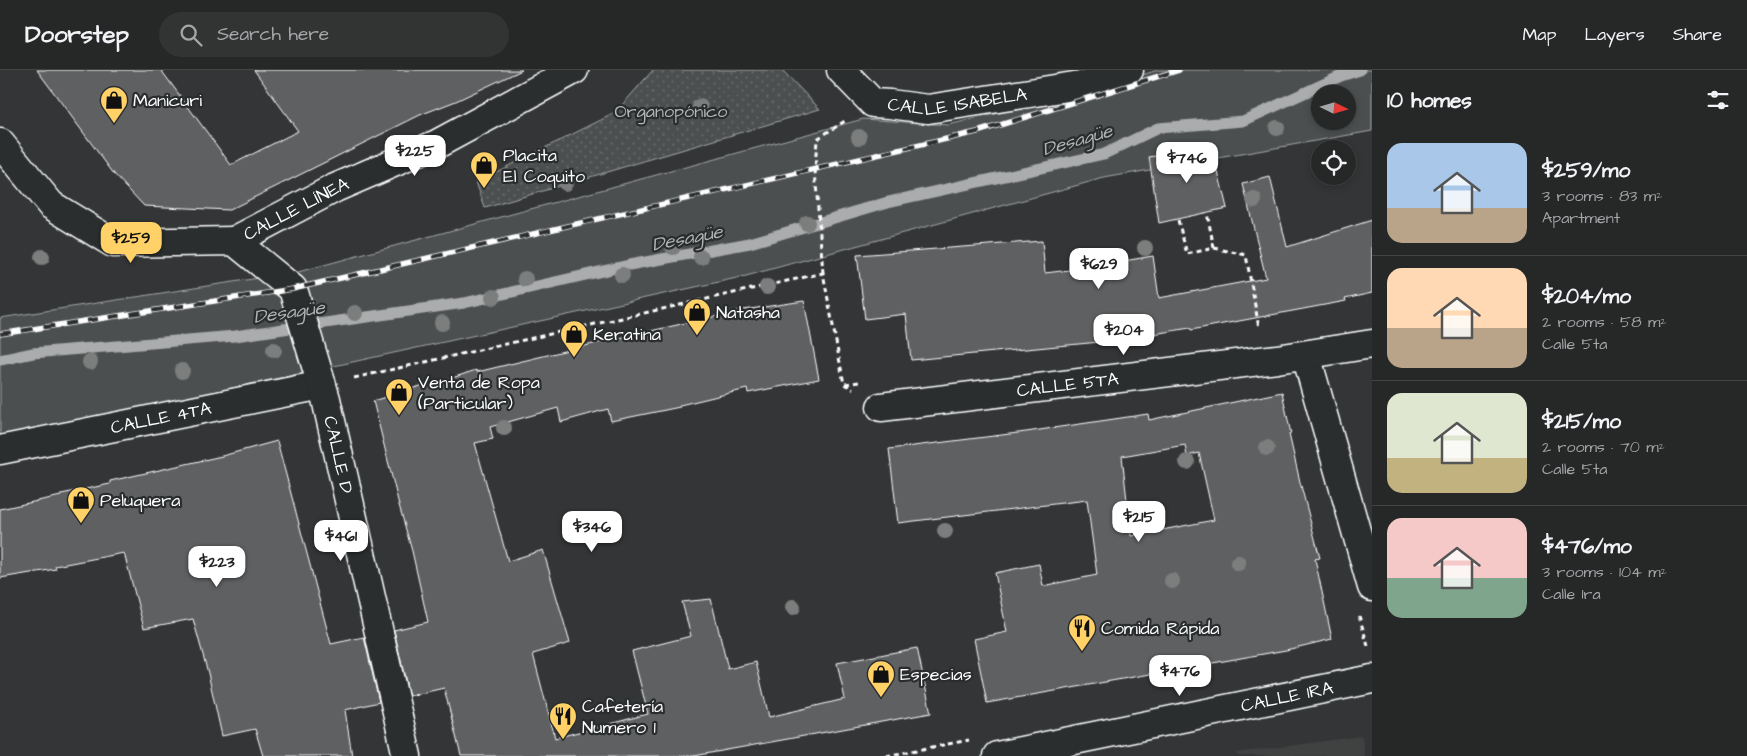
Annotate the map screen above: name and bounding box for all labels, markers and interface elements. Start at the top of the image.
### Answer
search box [159,12,509,57]
text: Doorstep [25,18,129,52]
icon: search [177,21,205,49]
text: Search here [217,21,329,48]
text: Map [1522,22,1556,47]
text: Layers [1584,22,1645,47]
text: Share [1673,22,1722,47]
street label: CALLE ISABELA [886,82,1029,122]
shop icon: Manicuri [99,85,129,124]
north arrow [1311,85,1356,130]
map controls [1311,85,1356,185]
text: 10 homes [1387,86,1472,115]
icon: filters [1704,86,1732,114]
place label: Manicuri [133,88,202,113]
park label: Organopónico [615,99,727,125]
water label: Desagüe [1039,117,1117,163]
pin: $225 [385,134,445,177]
text: $225 [396,140,434,162]
button: locate [1311,140,1356,185]
pin: $746 [1157,142,1217,184]
place label: Placita El Coquito [503,143,585,189]
text: $746 [1167,147,1207,169]
shop icon: Placita El Coquito [469,150,499,189]
text: $259/mo [1542,156,1630,185]
icon: home [1427,163,1487,223]
street label: CALLE LÍNEA [239,171,353,247]
text: 3 rooms · 83 m² [1542,185,1662,207]
text: Apartment [1542,207,1620,229]
water label: Desagüe [650,218,727,259]
pin: $259 [101,222,161,264]
text: $259 [112,227,150,249]
pin: $629 [1069,248,1129,290]
text: $629 [1080,253,1118,275]
text: $204/mo [1542,282,1631,311]
icon: home [1427,288,1487,348]
water label: Desagüe [252,294,328,331]
shop icon: Natasha [682,297,712,336]
place label: Natasha [716,300,780,325]
text: 2 rooms · 58 m² [1542,311,1667,333]
pin: $204 [1094,314,1154,356]
shop icon: Keratina [559,319,589,358]
text: $204 [1104,319,1144,341]
place label: Keratina [593,322,661,347]
text: Calle 5ta [1542,333,1608,355]
street label: CALLE 5TA [1015,366,1121,403]
place label: Venta de Ropa (Particular) [418,370,540,416]
shop icon: Venta de Ropa (Particular) [384,377,414,416]
street label: CALLE 4TA [108,396,214,440]
text: $215/mo [1542,407,1621,436]
icon: home [1427,413,1487,473]
street label: CALLE D [317,414,359,496]
text: 2 rooms · 70 m² [1542,436,1665,458]
text: Calle 5ta [1542,458,1608,480]
shop icon: Peluquera [66,485,96,524]
place label: Peluquera [100,488,180,513]
pin: $215 [1109,500,1169,543]
text: $215 [1123,506,1155,528]
pin: $346 [562,510,622,553]
text: $346 [573,516,611,538]
pin: $461 [311,520,371,562]
text: $461 [325,525,357,547]
text: $476/mo [1542,532,1632,561]
icon: home [1427,538,1487,598]
pin: $223 [187,546,247,588]
text: $223 [199,551,235,573]
text: 3 rooms · 104 m² [1542,561,1667,583]
text: Calle 1ra [1542,583,1601,605]
restaurant icon: Comida Rápida [1067,613,1097,652]
place label: Comida Rápida [1101,616,1219,641]
pin: $476 [1150,654,1210,697]
shop icon: Especias [866,659,896,698]
text: $476 [1160,660,1200,682]
place label: Especias [900,662,972,687]
street label: CALLE 1RA [1239,675,1336,719]
place label: Cafetería Numero 1 [582,694,663,740]
restaurant icon: Cafetería Numero 1 [548,701,578,740]

